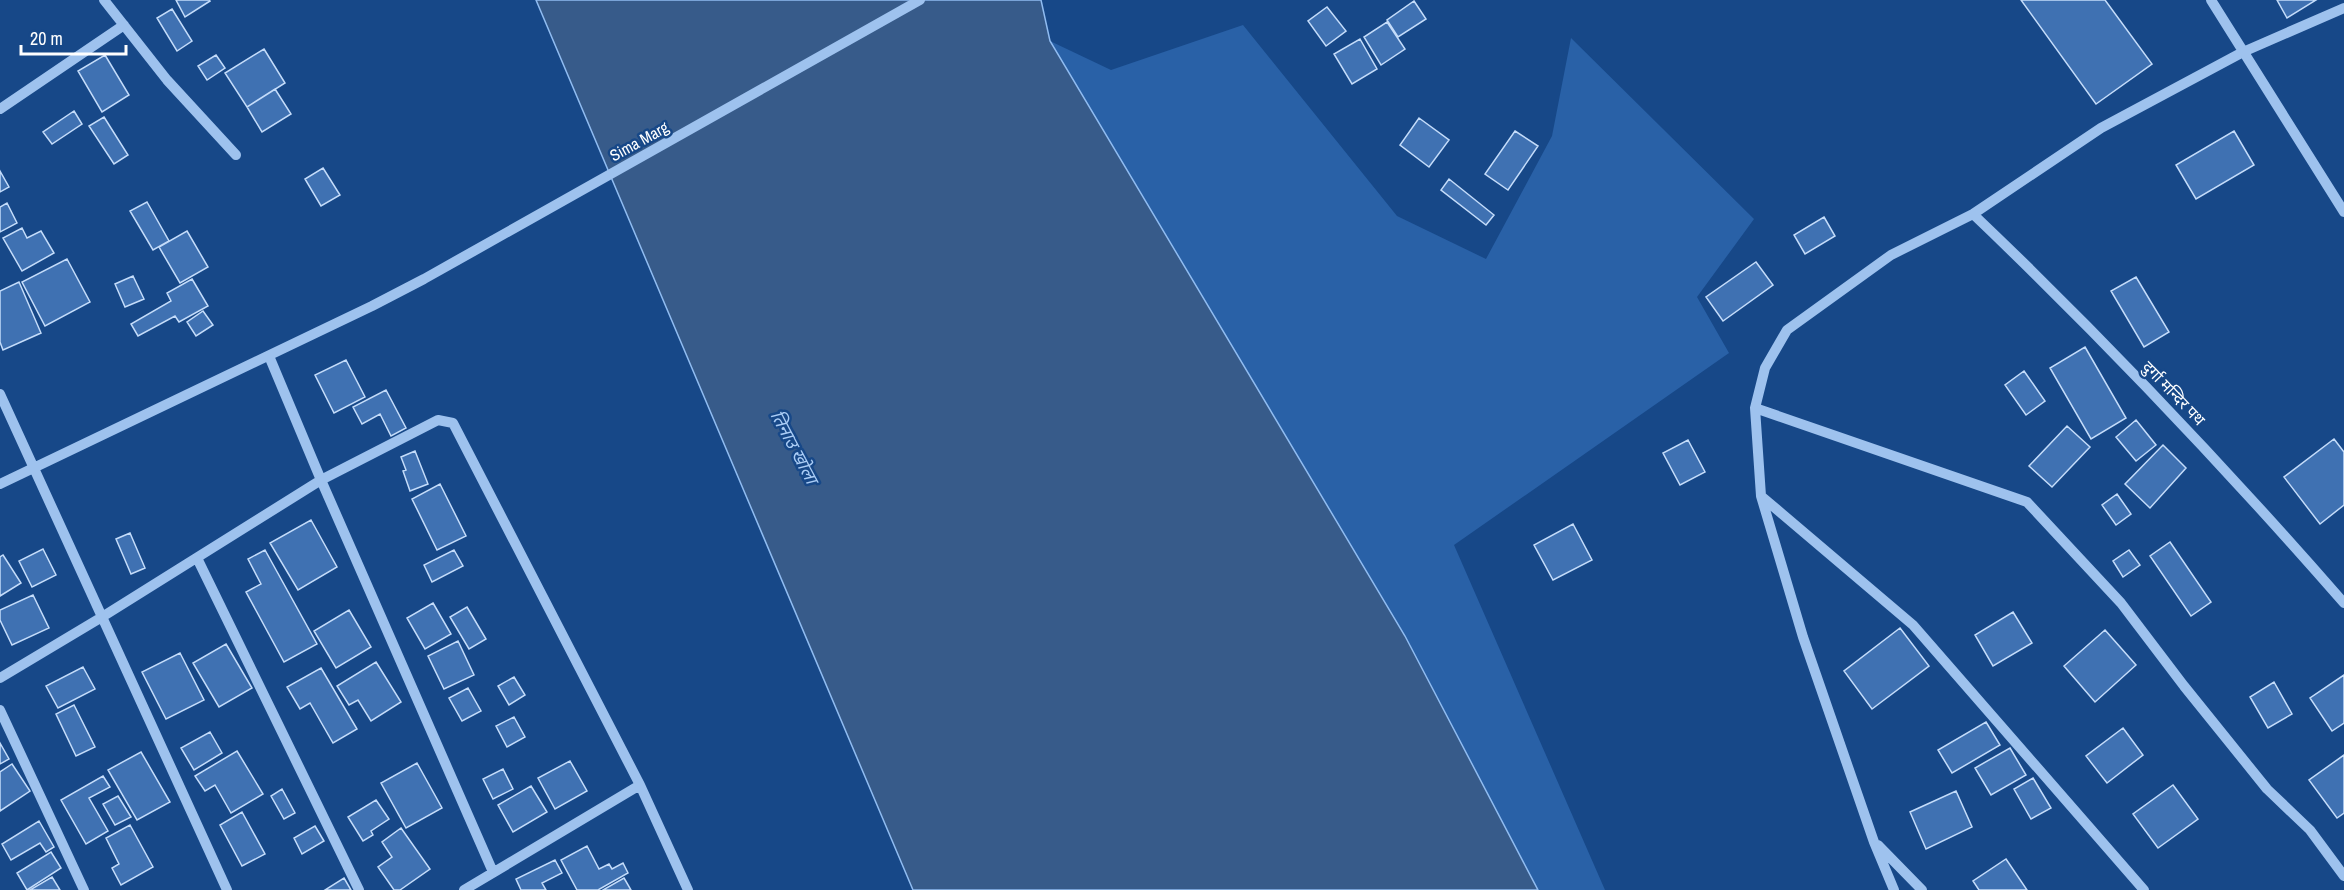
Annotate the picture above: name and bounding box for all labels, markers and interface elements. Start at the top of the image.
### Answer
scale bar [21,18,126,56]
text: 20 m [30,26,63,51]
street label: Sima Marg [606,115,673,166]
street label: दुर्गा मन्दिर पथ [2138,356,2211,431]
water label: तिनाउ खोला [765,406,826,491]

